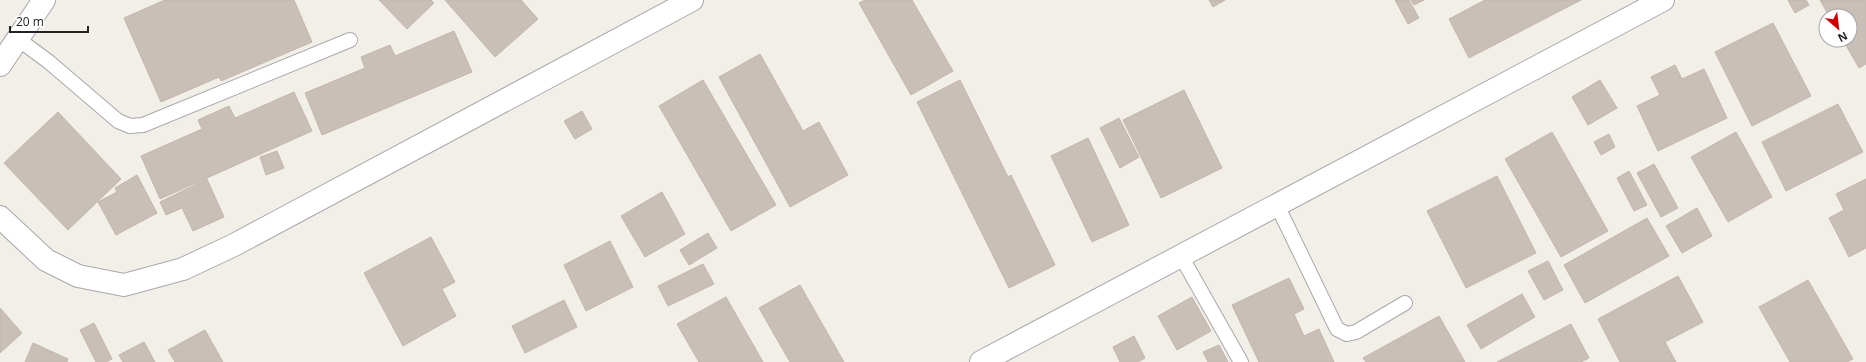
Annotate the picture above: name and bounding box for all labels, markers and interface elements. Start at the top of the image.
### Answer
scale bar [10,8,88,34]
north arrow [1818,8,1858,48]
text: 20 m [16,13,44,30]
text: N [1835,29,1850,46]

